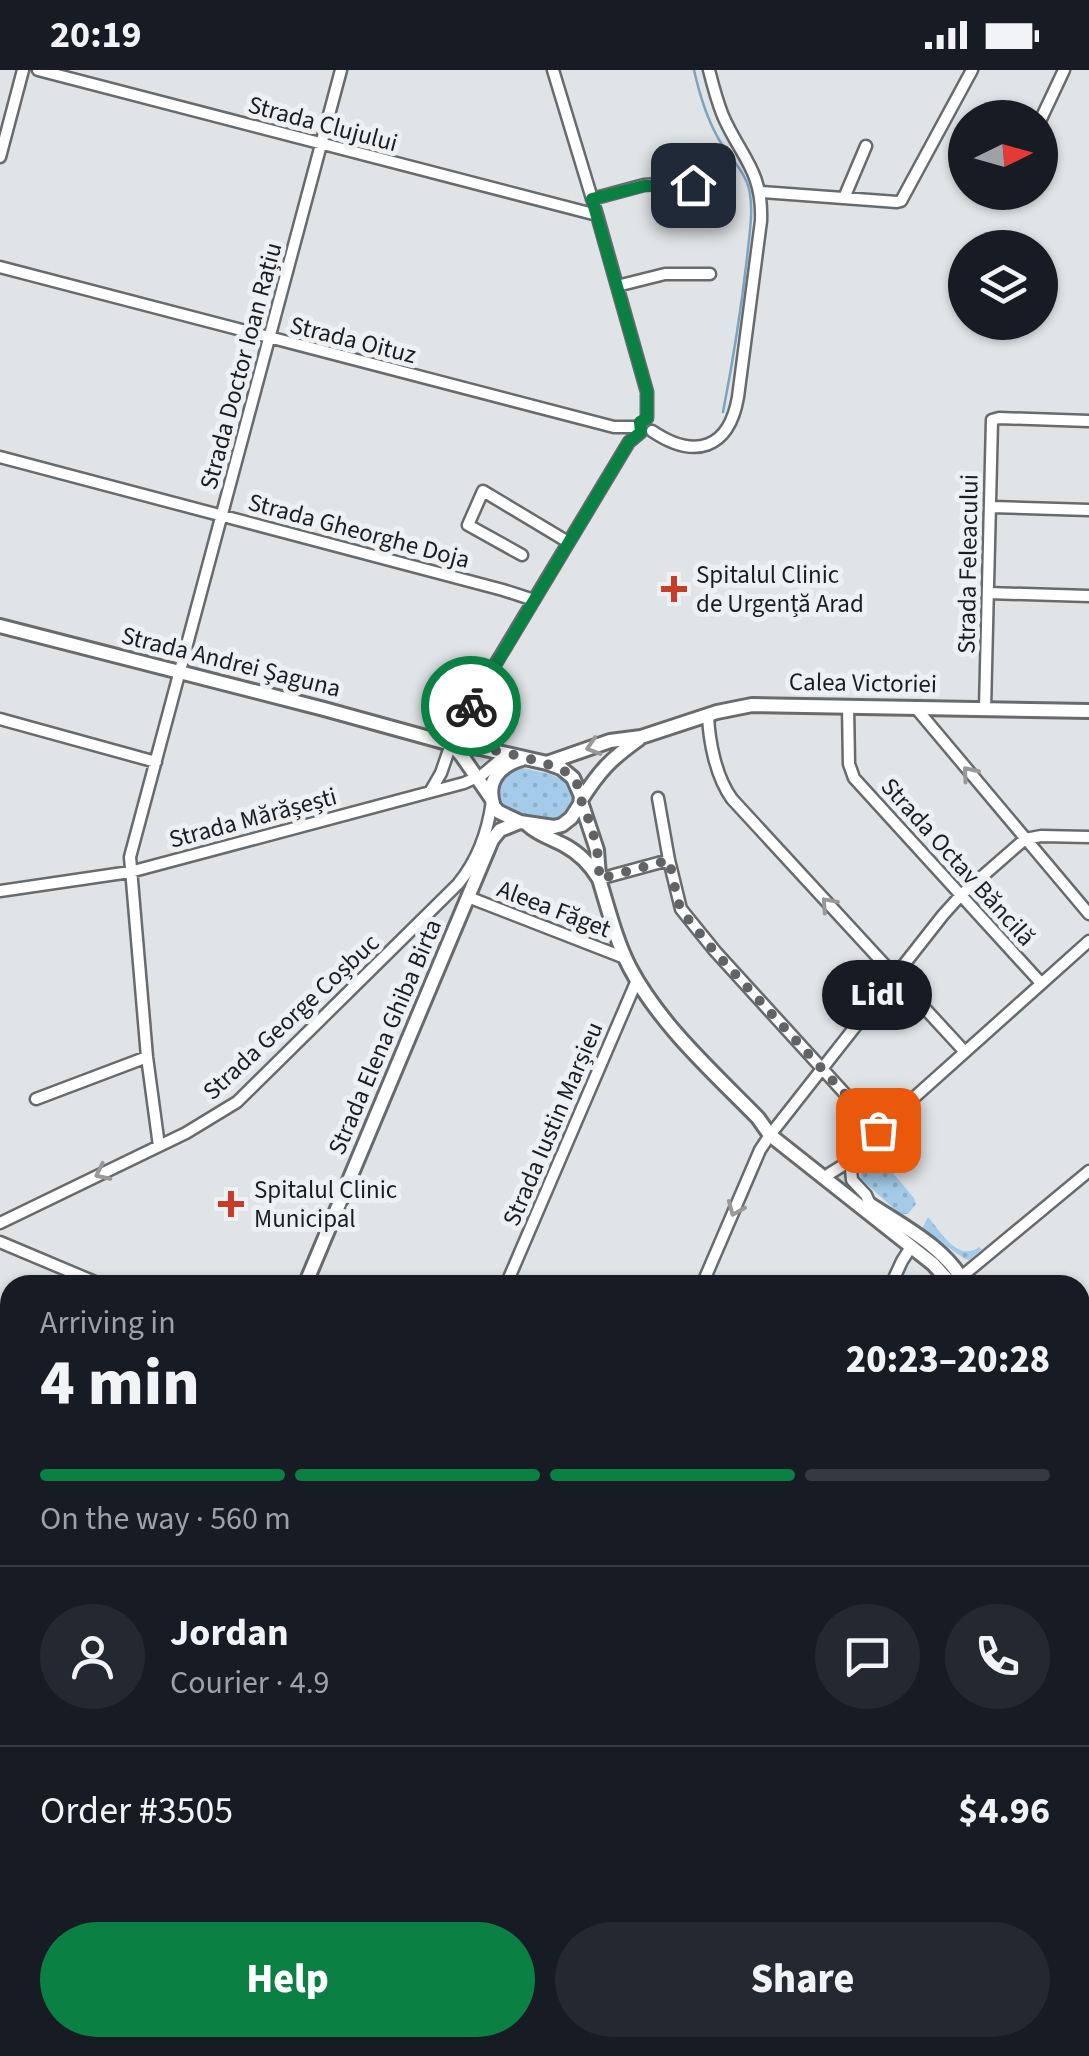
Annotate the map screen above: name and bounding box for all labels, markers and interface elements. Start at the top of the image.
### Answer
text: 20:19 [50,8,142,62]
street label: Strada Clujului [244,87,402,161]
north arrow [948,100,1058,210]
map controls [948,100,1058,340]
pin [651,143,736,228]
icon: home [666,158,721,213]
button: layers [948,230,1058,340]
street label: Strada Doctor Ioan Rațiu [191,238,291,494]
street label: Strada Oituz [286,307,420,373]
street label: Strada Feleacului [948,474,988,654]
street label: Strada Gheorghe Doja [244,484,474,578]
place label: Spitalul Clinic de Urgență Arad [696,557,864,622]
marker: Spitalul Clinic de Urgență Arad [661,576,687,602]
street label: Strada Andrei Șaguna [118,617,344,707]
courier [421,656,521,756]
street label: Calea Victoriei [789,664,937,702]
icon: bike [444,679,499,734]
one-way arrow [585,735,602,755]
one-way arrow [963,766,981,785]
street label: Strada Octav Băncilă [872,770,1044,954]
street label: Strada Mărășești [165,778,341,858]
street label: Aleea Făget [492,871,616,947]
one-way arrow [822,897,840,916]
street label: Strada Elena Ghiba Birta [319,914,451,1160]
street label: Strada George Coșbuc [195,925,387,1109]
callout: Lidl [823,960,933,1030]
text: Lidl [850,972,904,1018]
street label: Strada Iustin Marșieu [494,1016,612,1232]
pin [836,1088,921,1173]
icon: bag [851,1103,906,1158]
one-way arrow [94,1161,112,1181]
place label: Spitalul Clinic Municipal [254,1172,397,1237]
marker: Spitalul Clinic Municipal [218,1191,244,1217]
one-way arrow [727,1199,747,1217]
text: Arriving in [40,1300,176,1346]
text: 20:23–20:28 [846,1333,1050,1387]
text: 4 min [40,1337,200,1430]
text: On the way · 560 m [40,1496,291,1542]
button: person [40,1604,145,1709]
button: chat [815,1604,920,1709]
button: phone [945,1604,1050,1709]
text: Jordan [170,1606,289,1660]
text: Courier · 4.9 [170,1660,330,1706]
text: Order #3505 [40,1784,233,1838]
text: $4.96 [958,1784,1050,1838]
button: Help [40,1922,535,2037]
button: Share [555,1922,1050,2037]

